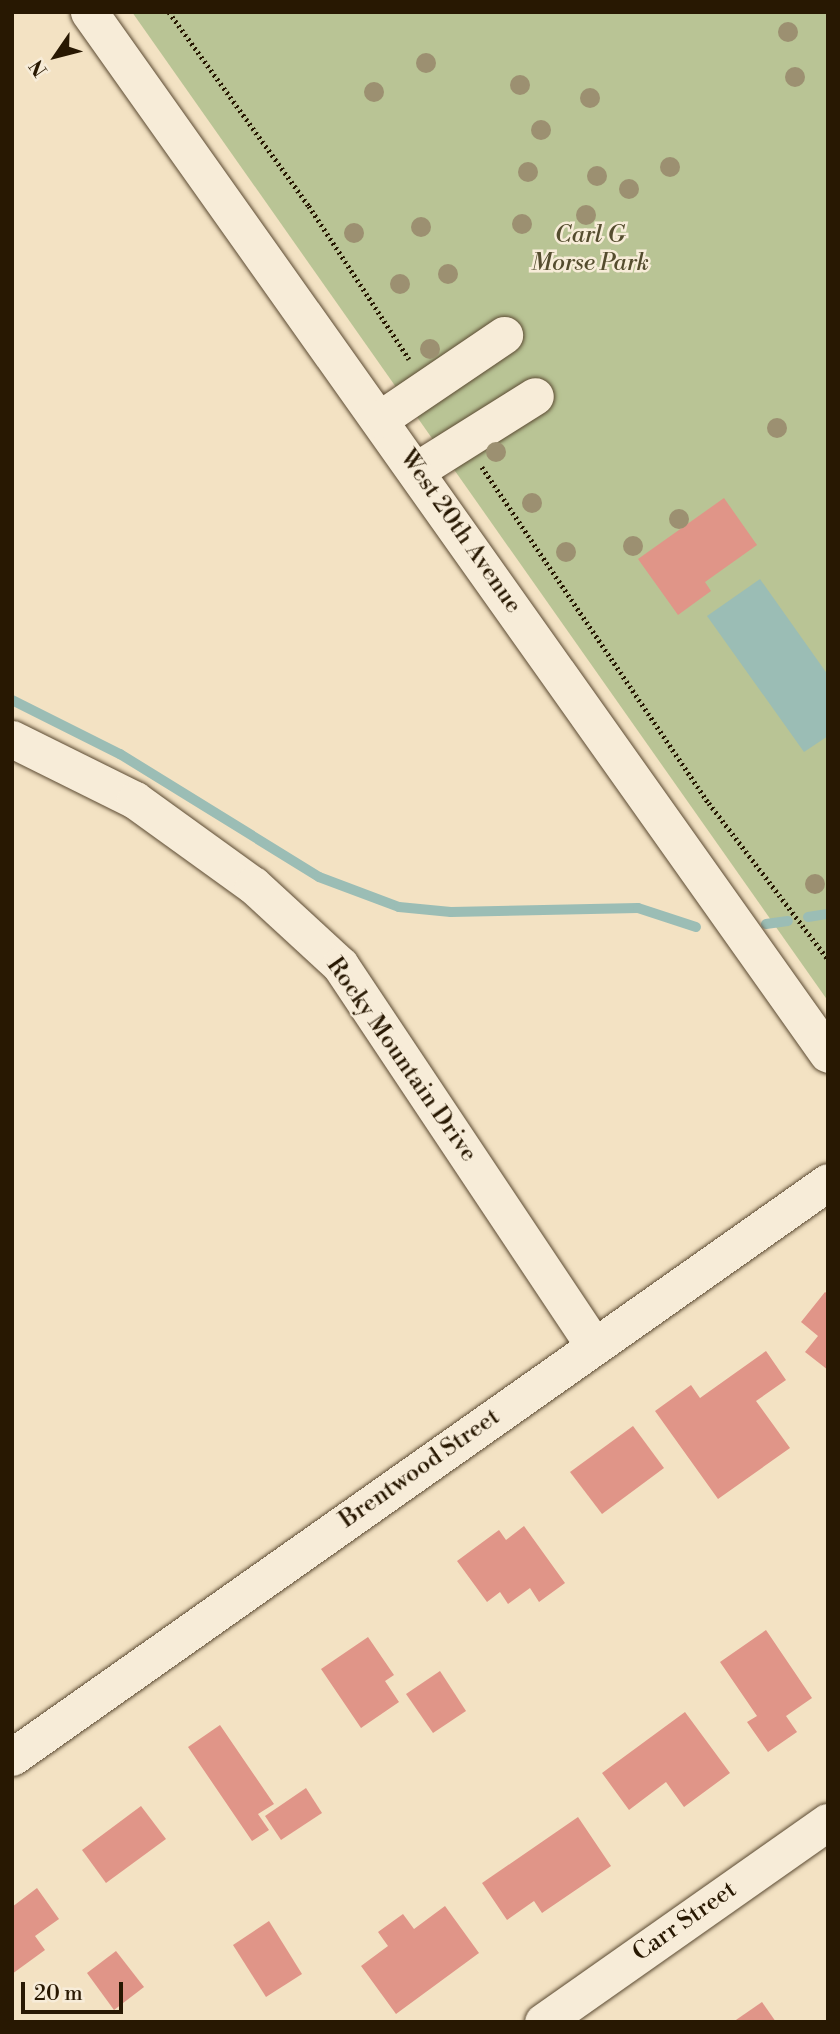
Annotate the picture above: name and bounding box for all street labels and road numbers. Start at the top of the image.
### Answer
street label: West 20th Avenue [393,445,527,619]
street label: Rocky Mountain Drive [320,952,482,1168]
street label: Brentwood Street [334,1403,506,1535]
street label: Carr Street [628,1876,742,1968]

